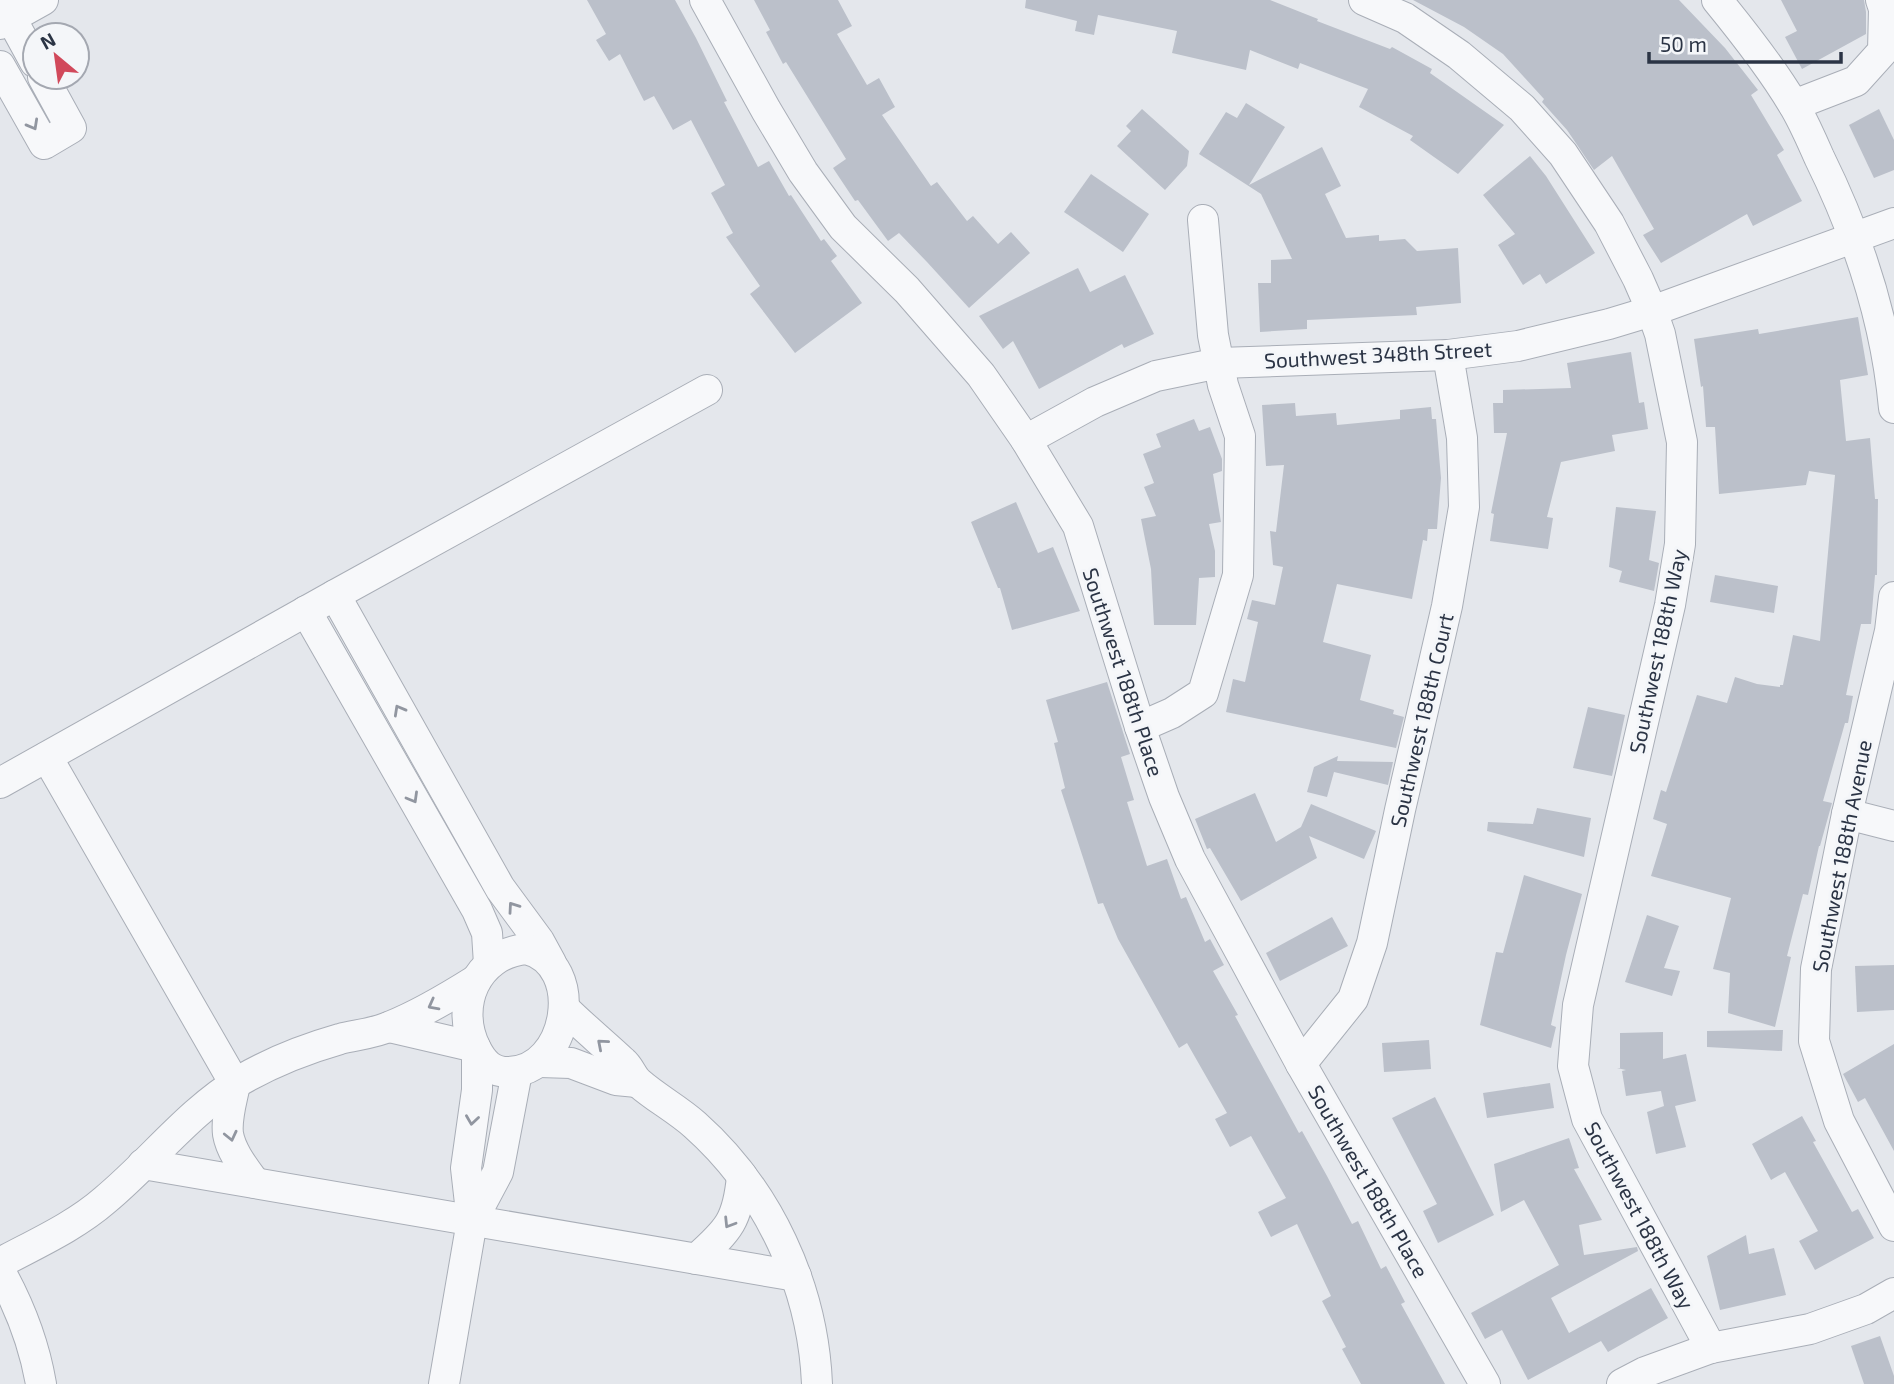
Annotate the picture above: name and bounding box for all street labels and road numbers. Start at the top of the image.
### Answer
street label: Southwest 348th Street [1263,336,1493,372]
street label: Southwest 188th Way [1623,546,1691,756]
street label: Southwest 188th Place [1078,564,1170,780]
street label: Southwest 188th Court [1384,611,1458,829]
street label: Southwest 188th Avenue [1806,738,1876,974]
street label: Southwest 188th Place [1304,1080,1434,1282]
street label: Southwest 188th Way [1580,1117,1700,1313]

